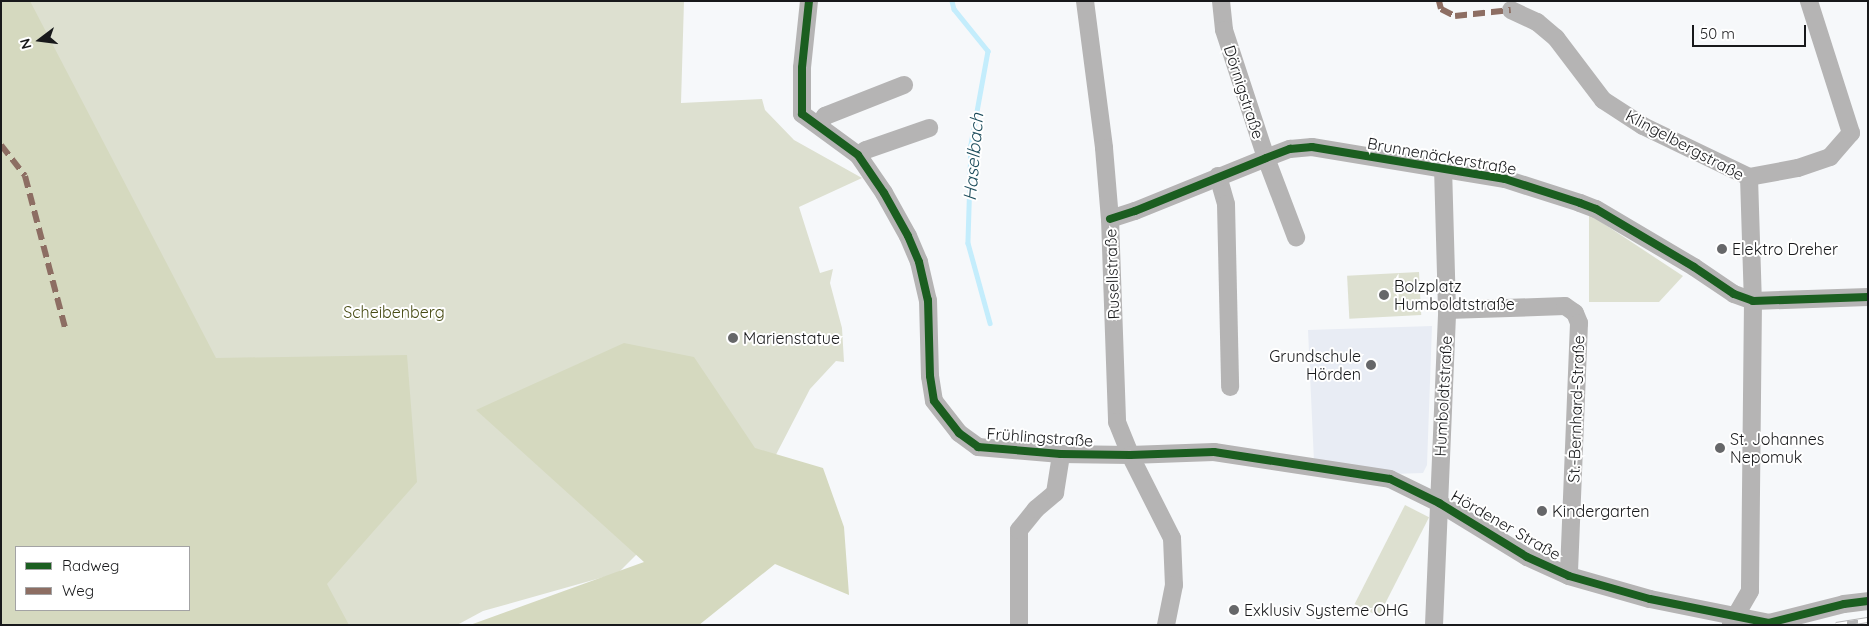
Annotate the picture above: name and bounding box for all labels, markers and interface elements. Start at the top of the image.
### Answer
north arrow [15,15,65,65]
scale bar [1694,15,1808,47]
text: 50 m [1700,24,1735,43]
text: N [15,37,36,51]
street label: Dörnigstraße [1220,43,1268,141]
street label: Klingelbergstraße [1623,106,1747,184]
water label: Haselbach [959,112,989,202]
street label: Brunnenäckerstraße [1366,133,1518,179]
street label: Rusellstraße [1101,228,1123,320]
place label: Elektro Dreher [1732,239,1838,259]
marker: Elektro Dreher [1716,243,1728,255]
place label: Bolzplatz Humboldtstraße [1394,276,1515,314]
marker: Bolzplatz Humboldtstraße [1378,289,1390,301]
park label: Scheibenberg [343,302,445,322]
place label: Marienstatue [743,328,840,348]
marker: Marienstatue [727,332,739,344]
street label: Humboldtstraße [1430,335,1456,457]
street label: St.-Bernhard-Straße [1564,335,1588,483]
place label: Grundschule Hörden [1269,346,1361,384]
marker: Grundschule Hörden [1365,359,1377,371]
street label: Frühlingstraße [986,424,1094,450]
place label: St. Johannes Nepomuk [1730,429,1824,467]
marker: St. Johannes Nepomuk [1714,442,1726,454]
street label: Hördener Straße [1448,486,1564,564]
place label: Kindergarten [1552,501,1650,521]
marker: Kindergarten [1536,505,1548,517]
legend [15,546,190,611]
text: Radweg [62,556,119,575]
text: Weg [62,581,94,600]
place label: Exklusiv Systeme OHG [1244,600,1408,620]
marker: Exklusiv Systeme OHG [1228,604,1240,616]

